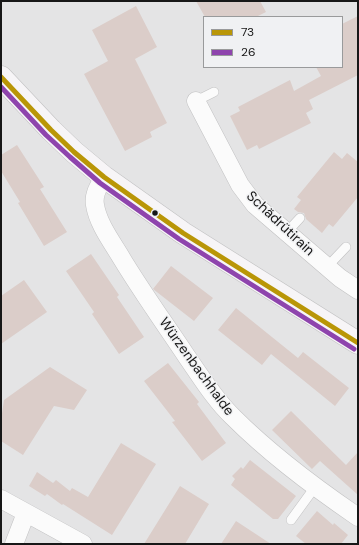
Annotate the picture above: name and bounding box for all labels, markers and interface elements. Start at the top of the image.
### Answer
legend [203,16,343,68]
text: 73 [241,24,254,40]
text: 26 [241,44,255,60]
street label: Schädrütirain [243,188,317,260]
unlabelled marker [150,208,160,218]
street label: Würzenbachhalde [155,315,237,419]

